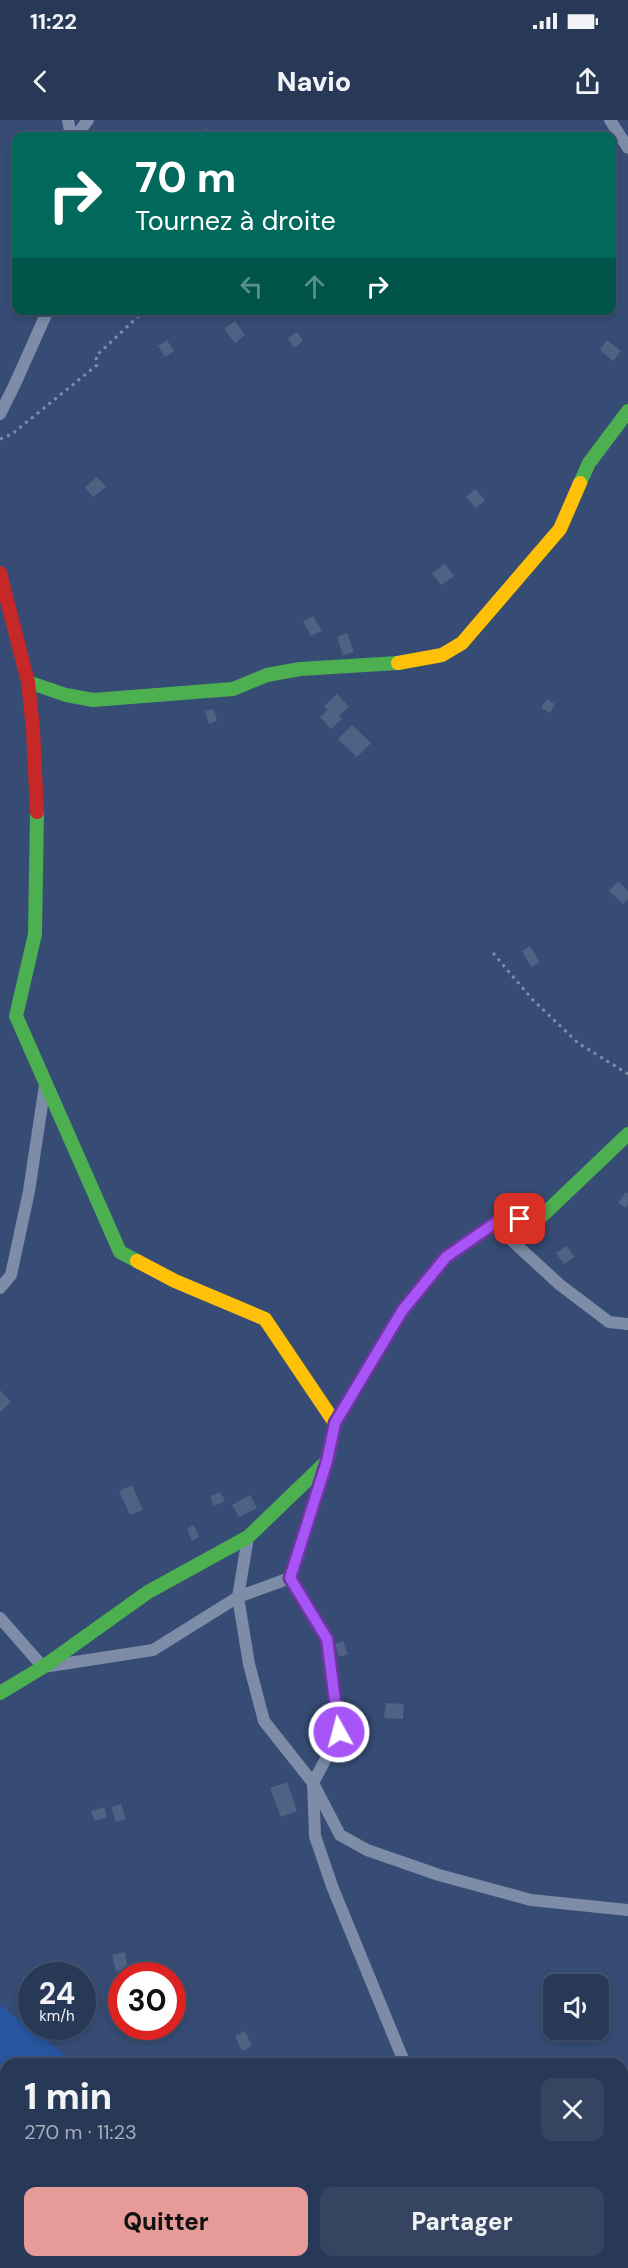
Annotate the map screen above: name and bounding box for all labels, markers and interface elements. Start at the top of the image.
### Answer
text: 11:22 [30,7,77,36]
text: Navio [277,64,351,99]
icon: back [24,65,57,98]
icon: share [571,65,604,98]
text: 70 m [135,150,236,205]
icon: right [36,156,114,234]
text: Tournez à droite [135,203,336,238]
icon: left [235,270,268,303]
icon: ahead [298,270,331,303]
icon: right [361,270,394,303]
pin [494,1193,545,1244]
icon: arrive [503,1202,536,1235]
position arrow [307,1700,371,1764]
speed limit sign: 30 [108,1962,186,2040]
text: 24 [39,1974,75,2013]
map controls [543,1974,609,2040]
button: sound [543,1974,609,2040]
text: km/h [39,2006,75,2026]
text: 1 min [24,2073,112,2120]
button: close [541,2078,604,2141]
text: 270 m · 11:23 [24,2119,137,2145]
button: Quitter [24,2187,308,2256]
button: Partager [320,2187,604,2256]

